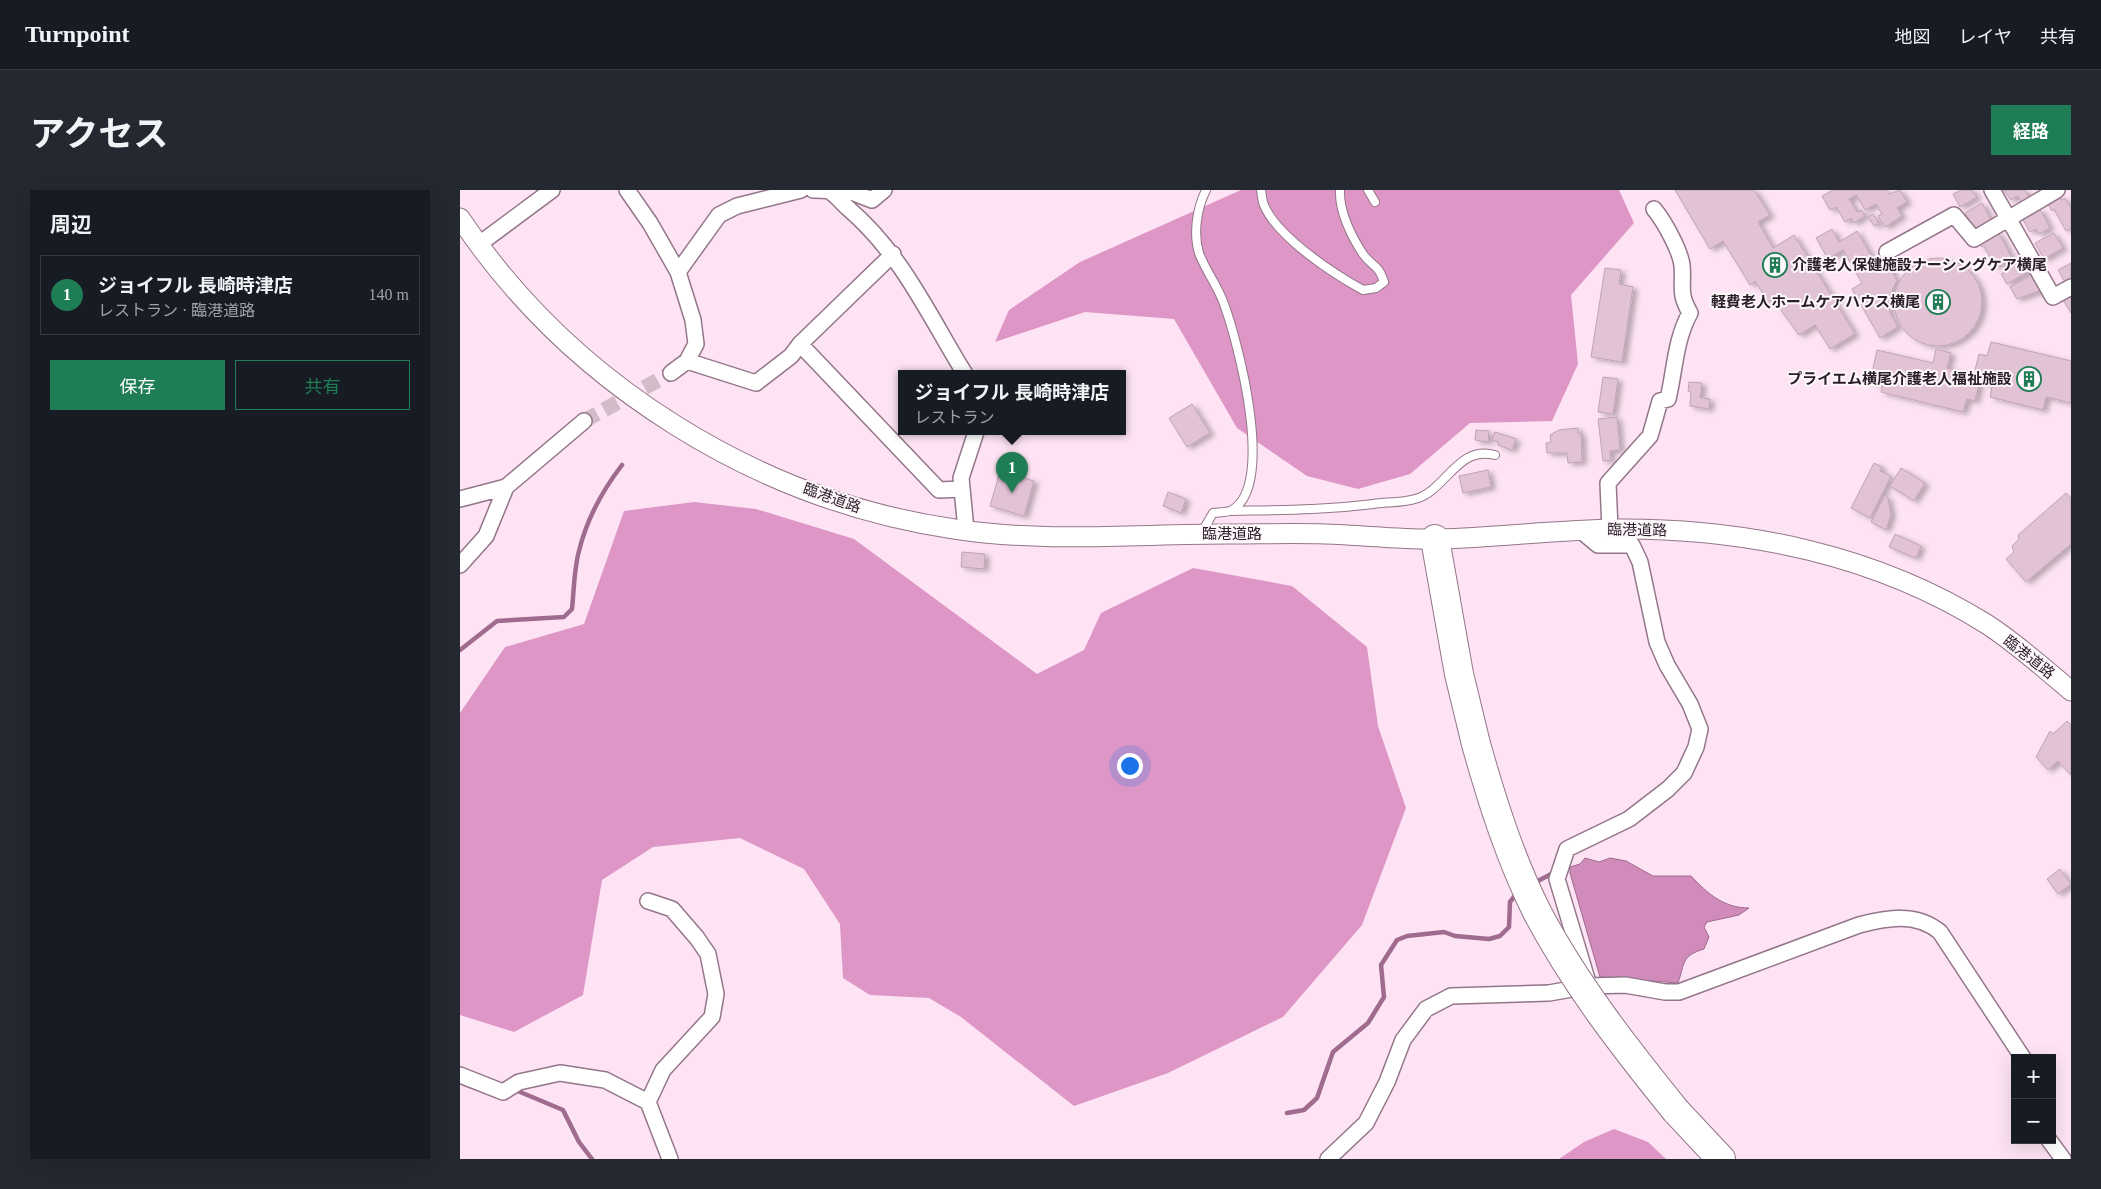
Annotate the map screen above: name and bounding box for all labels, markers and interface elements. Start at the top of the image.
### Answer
text: Turnpoint [25,21,130,47]
text: 地図 [1895,27,1931,47]
text: レイヤ [1959,27,2012,47]
text: 共有 [2040,27,2076,47]
button: 経路 [1991,105,2071,155]
text: アクセス [30,115,168,154]
text: 周辺 [50,213,92,237]
building icon: 介護老人保健施設ナーシングケア横尾 [1762,252,1788,278]
place label: 介護老人保健施設ナーシングケア横尾 [1792,256,2047,273]
text: ジョイフル 長崎時津店 [98,275,293,296]
text: 1 [63,286,71,303]
text: 140 m [369,286,409,303]
building icon: 軽費老人ホームケアハウス横尾 [1925,289,1951,315]
place label: 軽費老人ホームケアハウス横尾 [1711,293,1920,310]
text: レストラン · 臨港道路 [98,302,255,319]
button: 保存 [50,360,225,410]
button: 共有 [235,360,410,410]
building icon: プライエム横尾介護老人福祉施設 [2016,366,2042,392]
popup [898,370,1126,435]
place label: プライエム横尾介護老人福祉施設 [1787,370,2012,387]
text: ジョイフル 長崎時津店 [915,382,1109,403]
text: レストラン [915,409,995,426]
pin: 1 [996,452,1028,493]
street label: 臨港道路 [801,480,863,516]
street label: 臨港道路 [1607,521,1667,539]
street label: 臨港道路 [1202,526,1262,542]
street label: 臨港道路 [2000,632,2058,682]
your location [1117,753,1143,779]
map controls [2011,1054,2056,1144]
button: + [2011,1054,2056,1099]
button: − [2011,1099,2056,1144]

